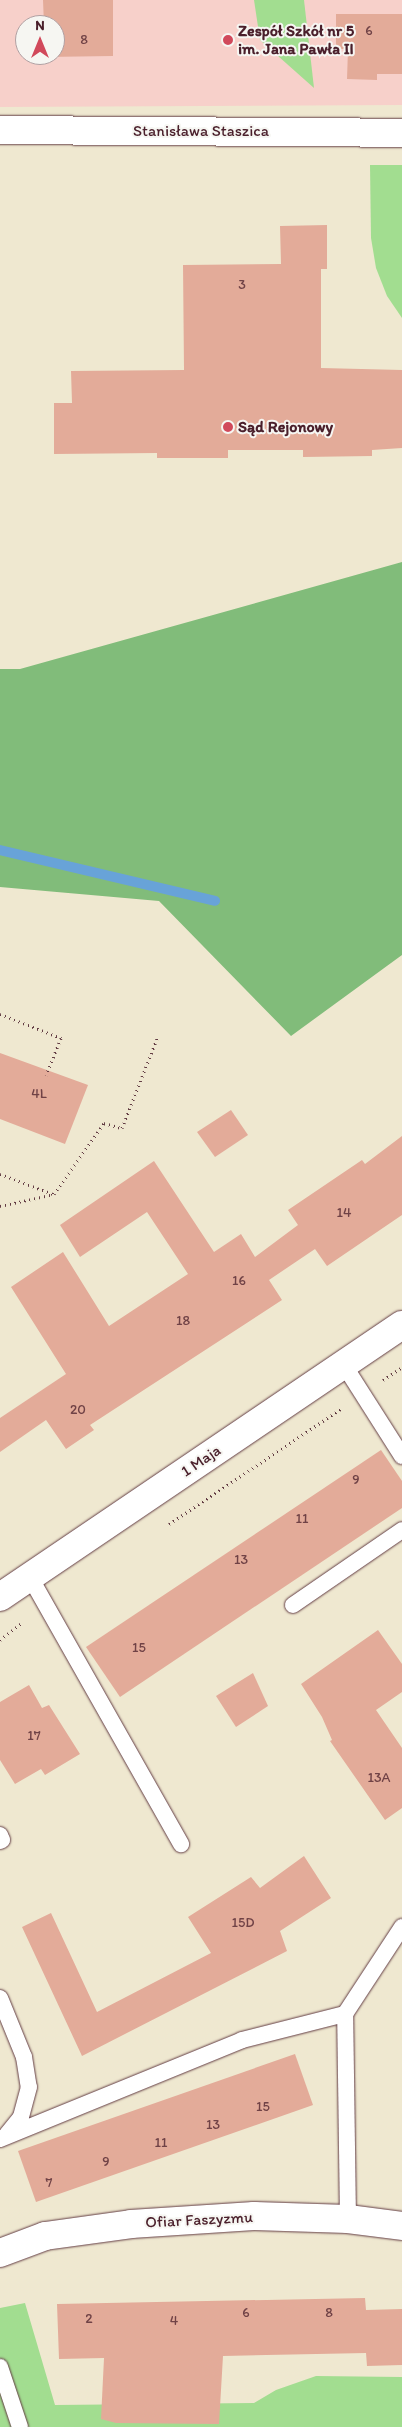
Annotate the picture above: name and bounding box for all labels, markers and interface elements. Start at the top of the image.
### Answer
north arrow [15,15,65,65]
text: N [35,17,45,34]
place label: Zespół Szkół nr 5 im. Jana Pawła II [238,21,354,59]
house number: 6 [365,23,373,39]
house number: 8 [80,32,88,48]
marker: Zespół Szkół nr 5 im. Jana Pawła II [222,34,234,46]
street label: Stanisława Staszica [133,121,269,141]
house number: 3 [238,277,246,293]
place label: Sąd Rejonowy [238,417,332,437]
marker: Sąd Rejonowy [222,421,234,433]
house number: 4L [31,1086,47,1102]
house number: 14 [337,1205,351,1221]
house number: 16 [232,1273,246,1289]
house number: 18 [176,1313,190,1329]
house number: 20 [70,1402,86,1418]
street label: 1 Maja [177,1441,225,1481]
house number: 9 [352,1472,360,1488]
house number: 11 [296,1511,308,1527]
house number: 13 [234,1552,248,1568]
house number: 15 [132,1640,146,1656]
house number: 17 [27,1728,41,1744]
house number: 13A [367,1770,391,1786]
house number: 15D [231,1915,255,1931]
house number: 15 [256,2099,270,2115]
house number: 13 [206,2117,220,2133]
house number: 11 [155,2135,167,2151]
house number: 9 [102,2154,110,2170]
house number: 7 [46,2175,52,2191]
street label: Ofiar Faszyzmu [145,2208,253,2232]
house number: 6 [242,2305,250,2321]
house number: 8 [325,2305,333,2321]
house number: 2 [85,2311,93,2327]
house number: 4 [170,2313,178,2329]

